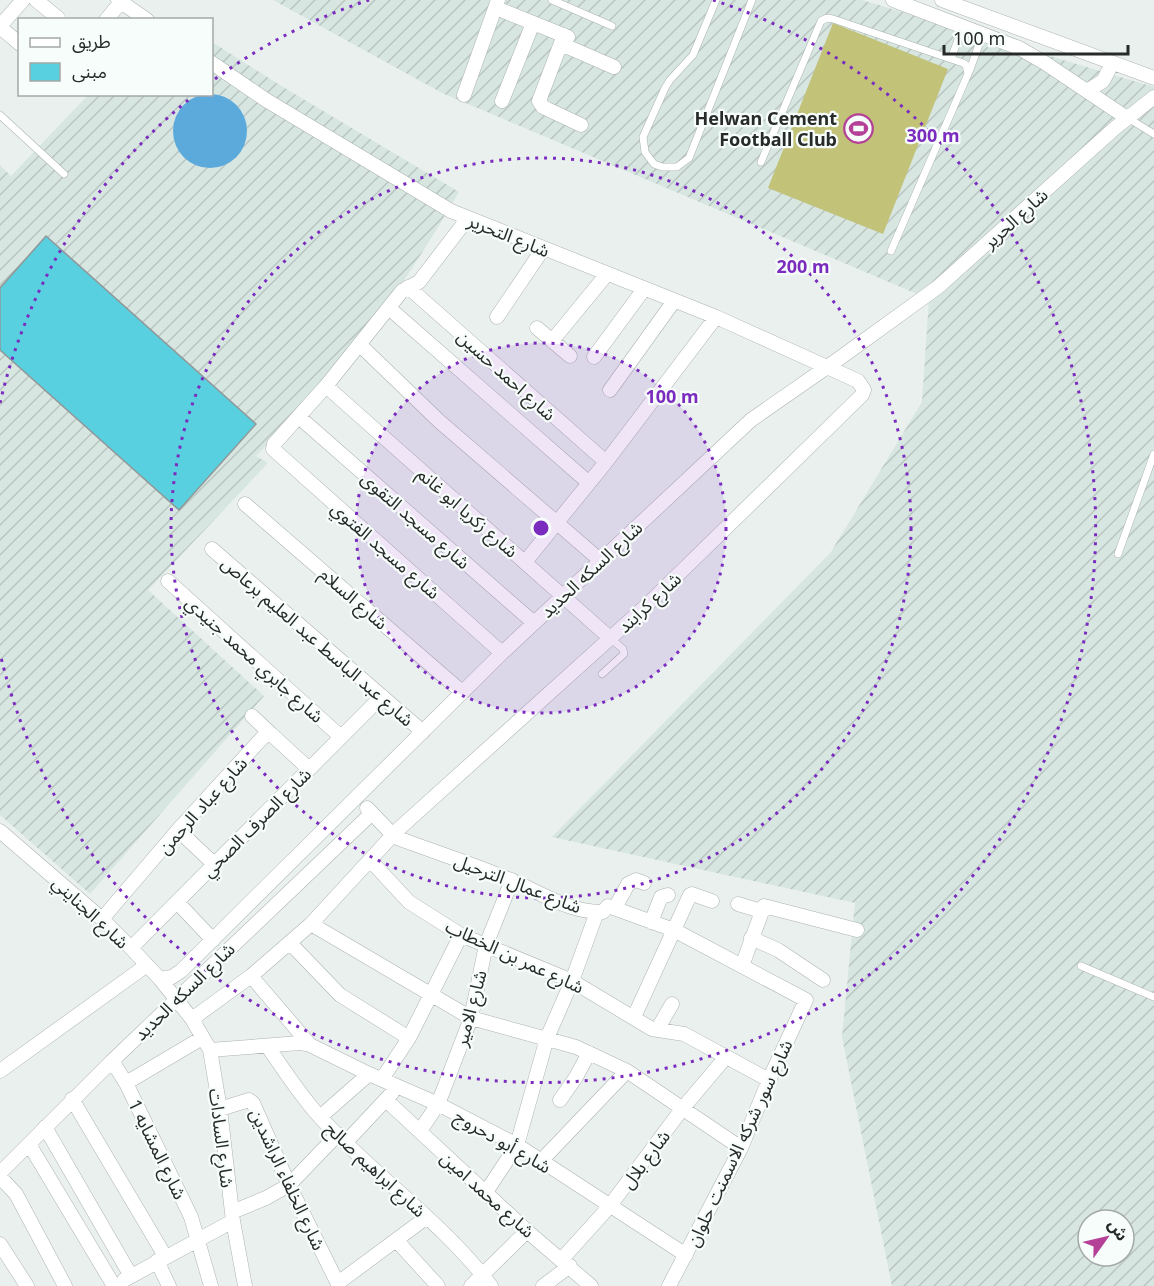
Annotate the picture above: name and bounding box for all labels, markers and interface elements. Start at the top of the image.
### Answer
legend [18,18,213,96]
scale bar [944,18,1128,56]
text: 100 m [953,26,1005,50]
text: طريق [72,29,111,53]
text: مبنى [72,59,107,83]
place label: Helwan Cement Football Club [694,106,837,151]
sports icon: Helwan Cement Football Club [842,112,874,144]
text: 300 m [906,123,960,147]
street label: شارع الحرير [977,183,1055,256]
street label: شارع التحرير [463,207,553,265]
text: 200 m [776,254,830,278]
street label: شارع احمد حسين [450,324,562,428]
text: 100 m [645,384,699,408]
street label: شارع زكريا ابو غانم [410,461,524,565]
street label: شارع مسجد التقوى [354,466,476,576]
street label: شارع مسجد الفتوي [324,496,446,606]
street label: شارع السكه الحديد [535,515,649,625]
centre of rings [531,518,551,538]
street label: شارع عبد الباسط عبد العليم برعاص [215,551,419,733]
street label: شارع السلام [313,562,393,637]
street label: شارع كرابند [612,566,688,640]
street label: شارع جابري محمد جنيدي [179,590,329,730]
street label: شارع عباد الرحمن [152,751,254,861]
street label: شارع الصرف الصحي [196,762,318,884]
street label: شارع عمال الترحيل [450,848,585,921]
street label: شارع الجنايني [46,870,134,956]
street label: شارع عمر بن الخطاب [441,913,588,1001]
street label: شارع السكه الحديد [128,937,242,1047]
street label: شارع الامير [448,967,495,1050]
street label: شارع سور شركه الاسمنت حلوان [680,1036,800,1252]
street label: شارع السادات [201,1087,240,1189]
street label: شارع المشايه 1 [121,1095,193,1204]
street label: شارع الخلفاء الراشدين [242,1104,331,1255]
street label: شارع أبو دحروج [449,1104,556,1181]
street label: شارع ابراهيم صالح [318,1116,432,1224]
street label: شارع بلال [615,1125,677,1195]
street label: شارع محمد امين [434,1145,540,1245]
north arrow [1076,1208,1136,1268]
text: ش [1103,1214,1134,1245]

